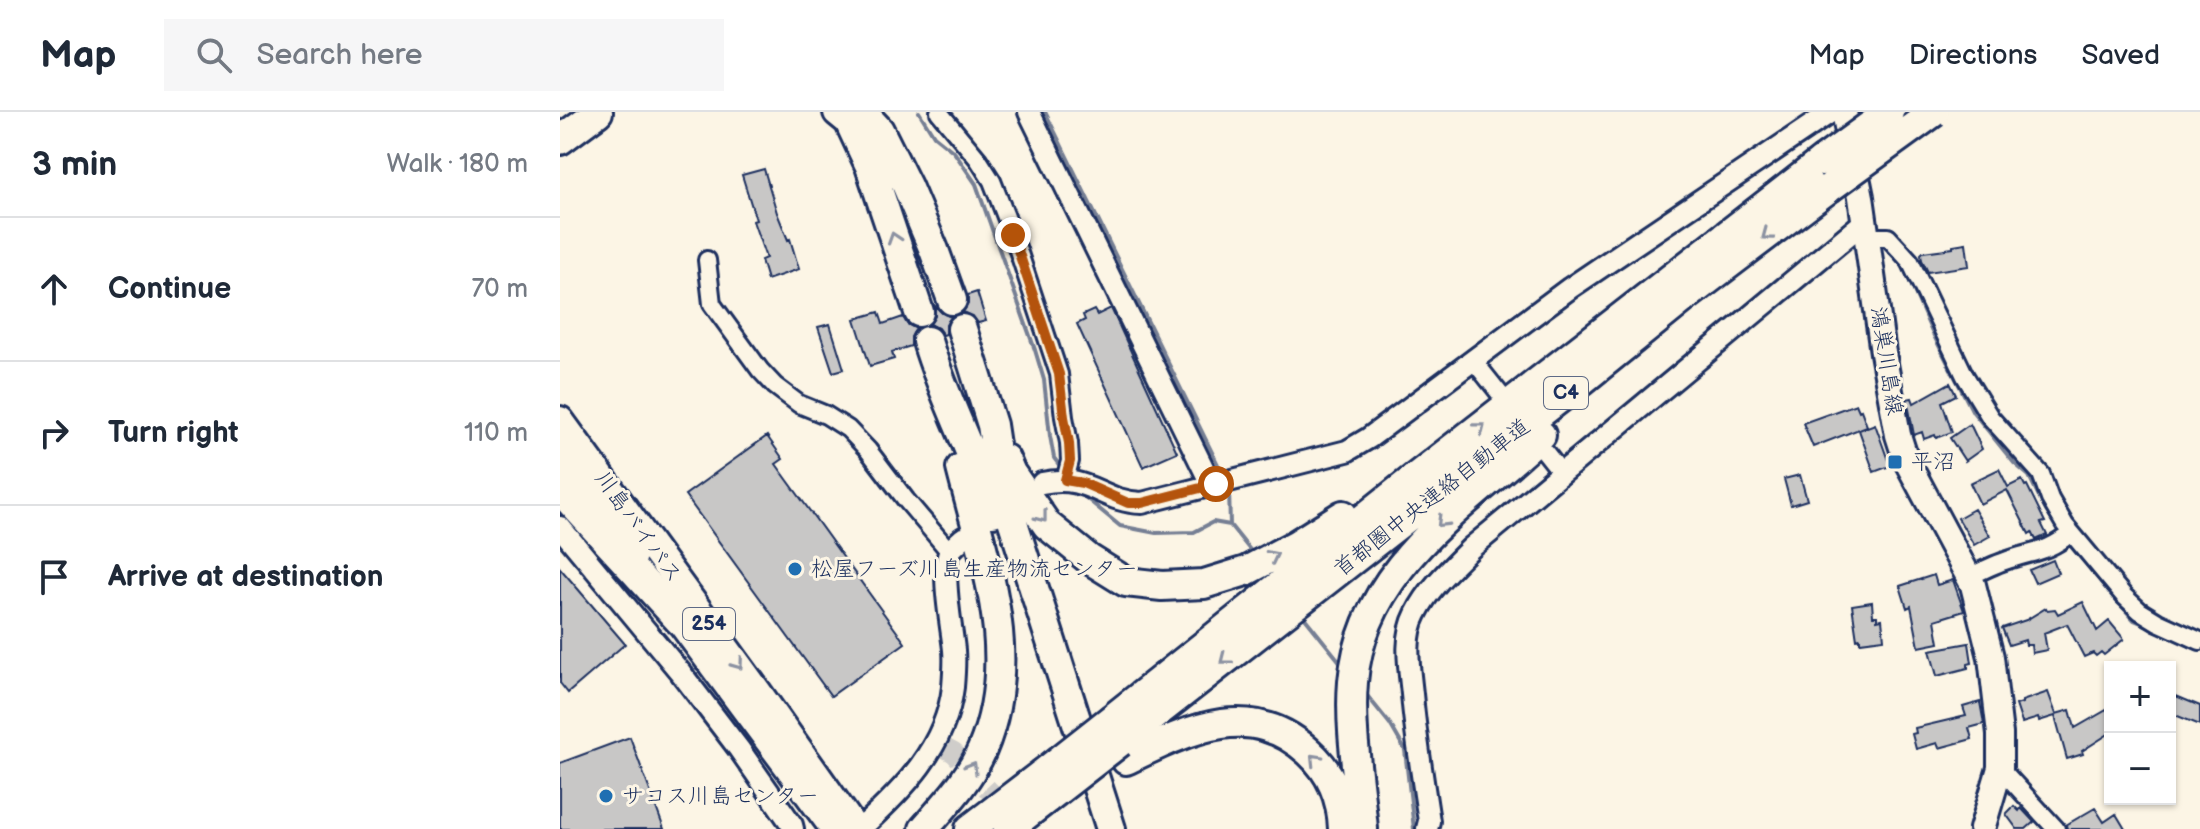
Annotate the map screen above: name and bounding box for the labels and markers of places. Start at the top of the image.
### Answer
place label: 平沼 [1911,449,1955,476]
marker: 平沼 [1886,453,1904,471]
place label: 松屋フーズ川島生産物流センター [811,556,1138,583]
marker: 松屋フーズ川島生産物流センター [786,560,804,578]
place label: サコス川島センター [622,783,819,810]
marker: サコス川島センター [597,787,615,805]

